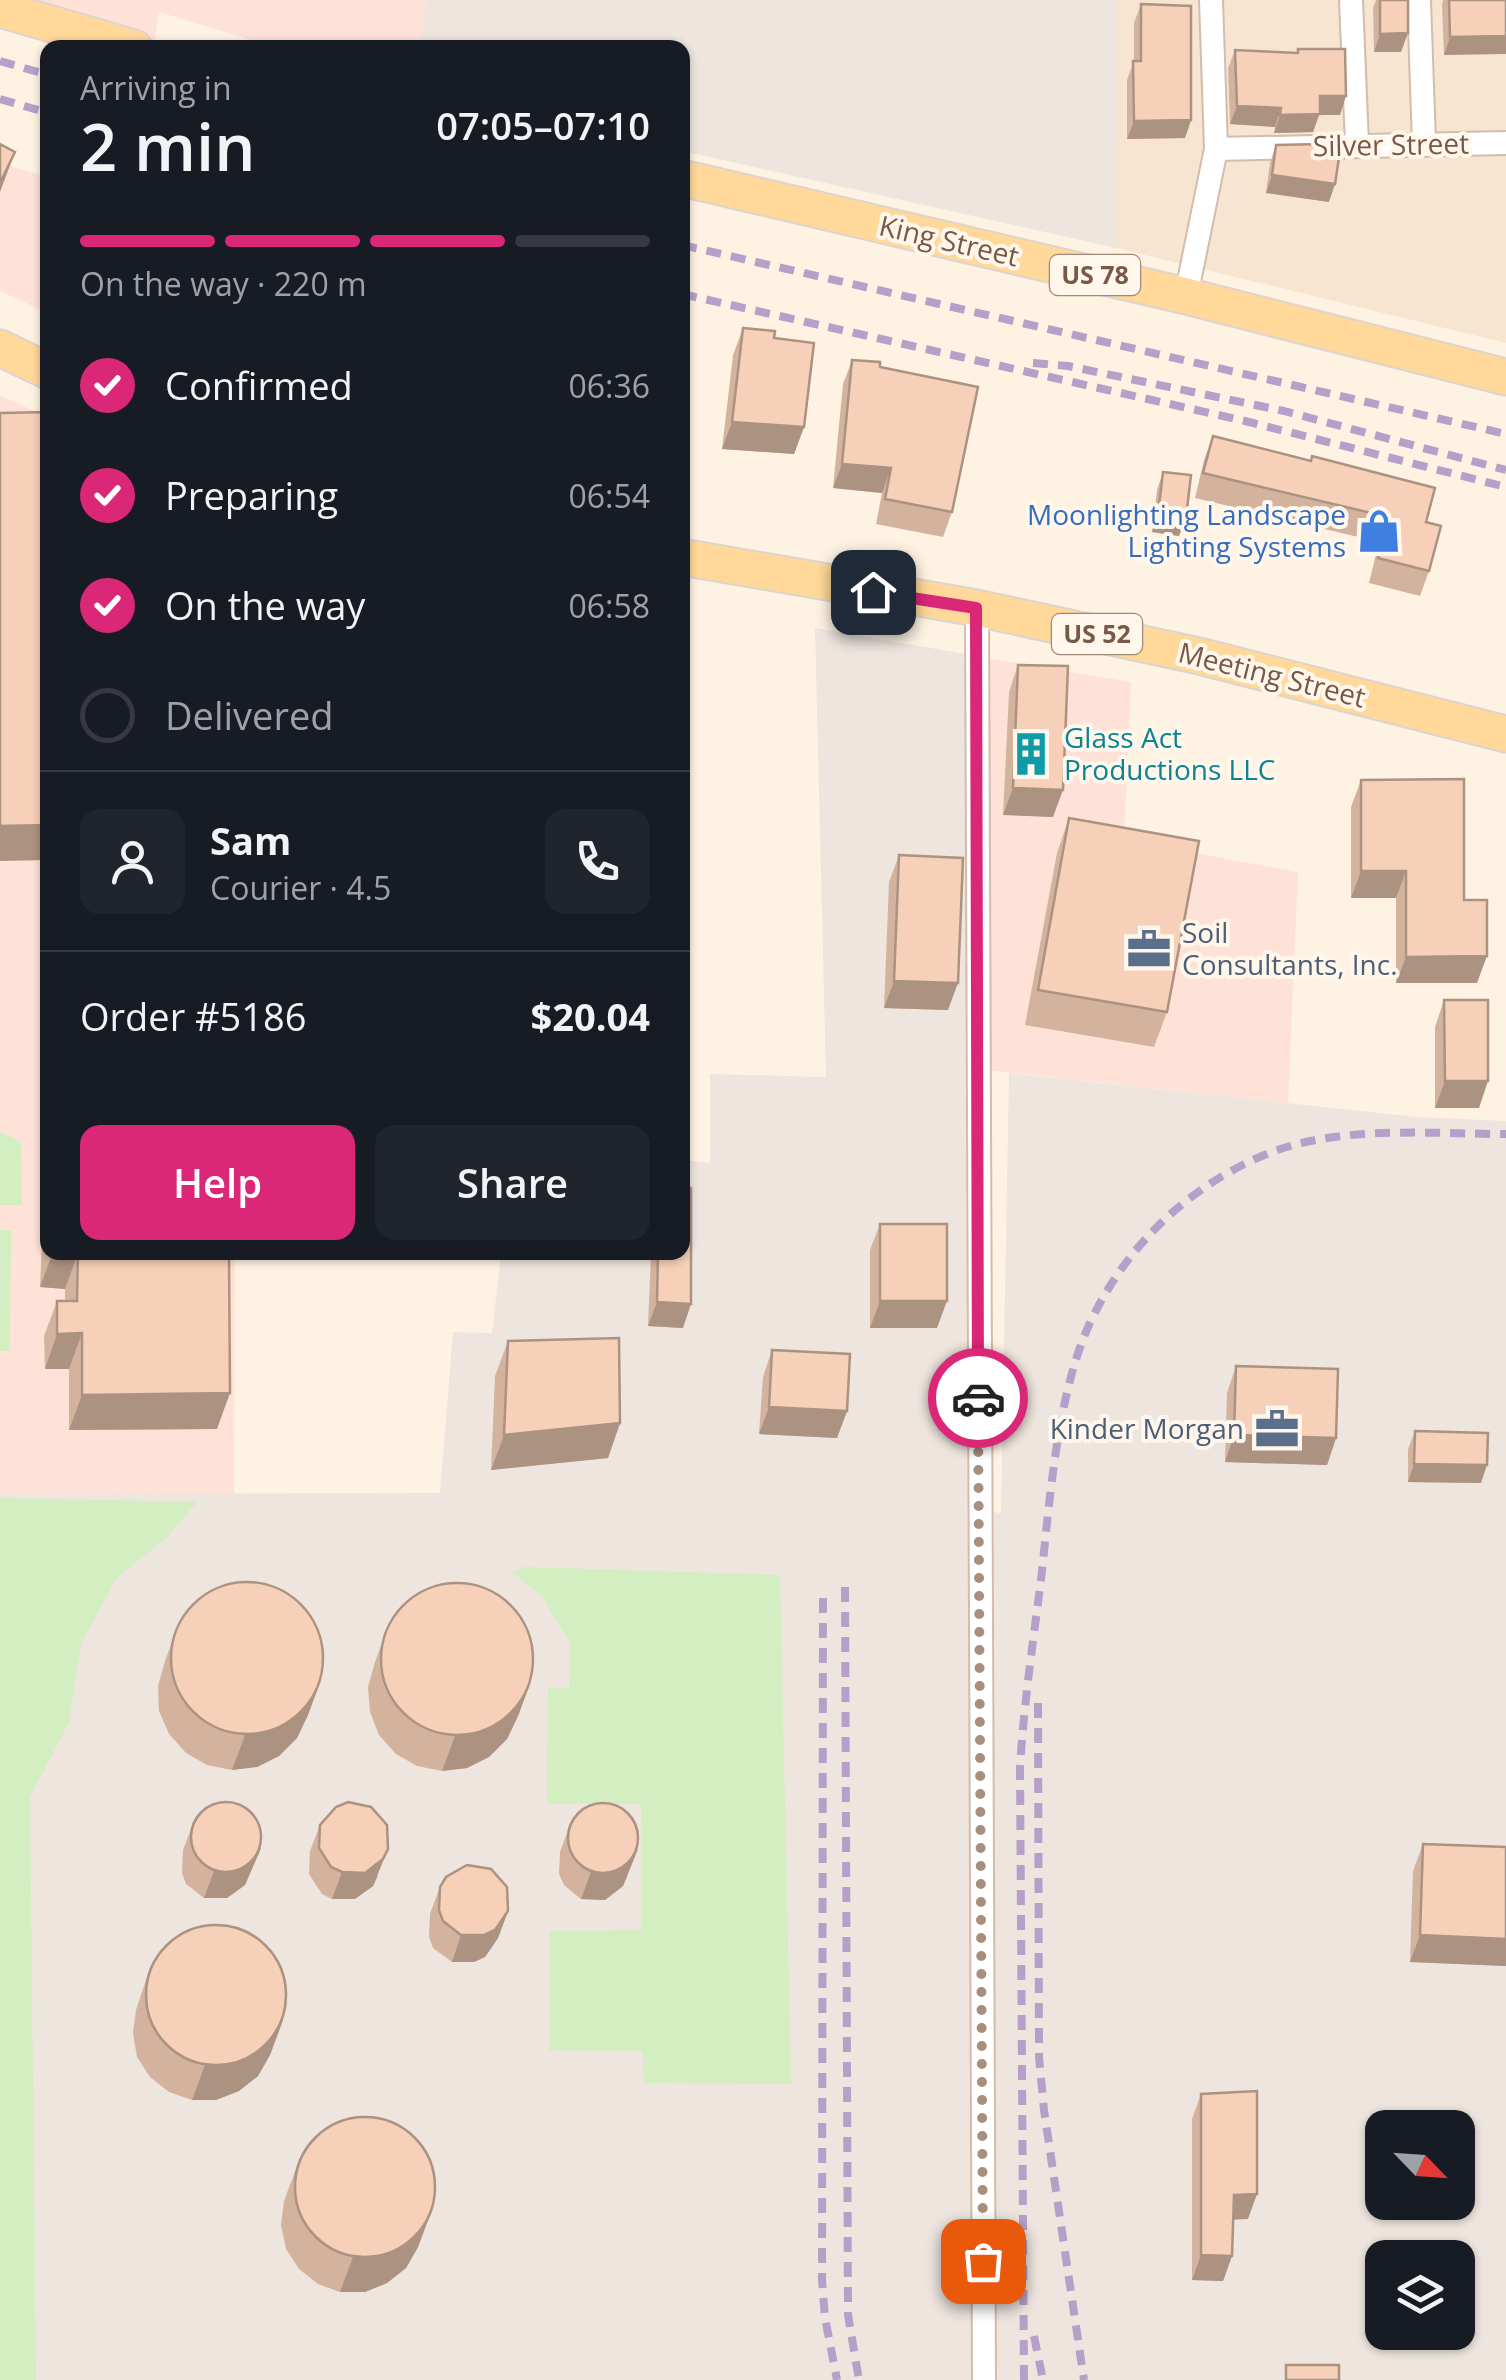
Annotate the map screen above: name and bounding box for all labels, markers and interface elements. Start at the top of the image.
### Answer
text: Arriving in [80,66,232,109]
text: 07:05–07:10 [436,99,650,151]
text: 2 min [80,102,255,190]
street label: Silver Street [1313,124,1469,164]
street label: King Street [876,206,1023,275]
road number: US 78 [1050,255,1140,295]
text: On the way · 220 m [80,262,367,305]
icon: check [80,358,135,413]
text: Confirmed [165,359,353,411]
text: 06:36 [568,364,650,407]
icon: check [80,468,135,523]
text: Preparing [165,469,338,521]
text: 06:54 [568,474,650,517]
place label: Moonlighting Landscape Lighting Systems [1027,495,1346,565]
shop icon: Moonlighting Landscape Lighting Systems [1355,507,1403,555]
pin [831,550,916,635]
icon: home [846,565,901,620]
icon: check [80,578,135,633]
text: On the way [165,579,365,631]
text: 06:58 [568,584,650,627]
road number: US 52 [1052,614,1142,654]
street label: Meeting Street [1175,632,1370,716]
text: Delivered [165,689,334,741]
place label: Glass Act Productions LLC [1064,718,1275,788]
building icon: Glass Act Productions LLC [1007,730,1055,778]
button: person [80,809,185,914]
button: phone [545,809,650,914]
text: Sam [210,814,291,866]
text: Courier · 4.5 [210,866,391,909]
place label: Soil Consultants, Inc. [1182,913,1398,983]
office icon: Soil Consultants, Inc. [1125,925,1173,973]
text: Order #5186 [80,990,307,1042]
text: $20.04 [531,990,650,1042]
button: Help [80,1125,355,1240]
button: Share [375,1125,650,1240]
courier [928,1348,1028,1448]
icon: car [951,1371,1006,1426]
office icon: Kinder Morgan [1253,1405,1301,1453]
place label: Kinder Morgan [1050,1409,1244,1447]
north arrow [1365,2110,1475,2220]
map controls [1365,2110,1475,2350]
pin [941,2219,1026,2304]
icon: bag [956,2234,1011,2289]
button: layers [1365,2240,1475,2350]

